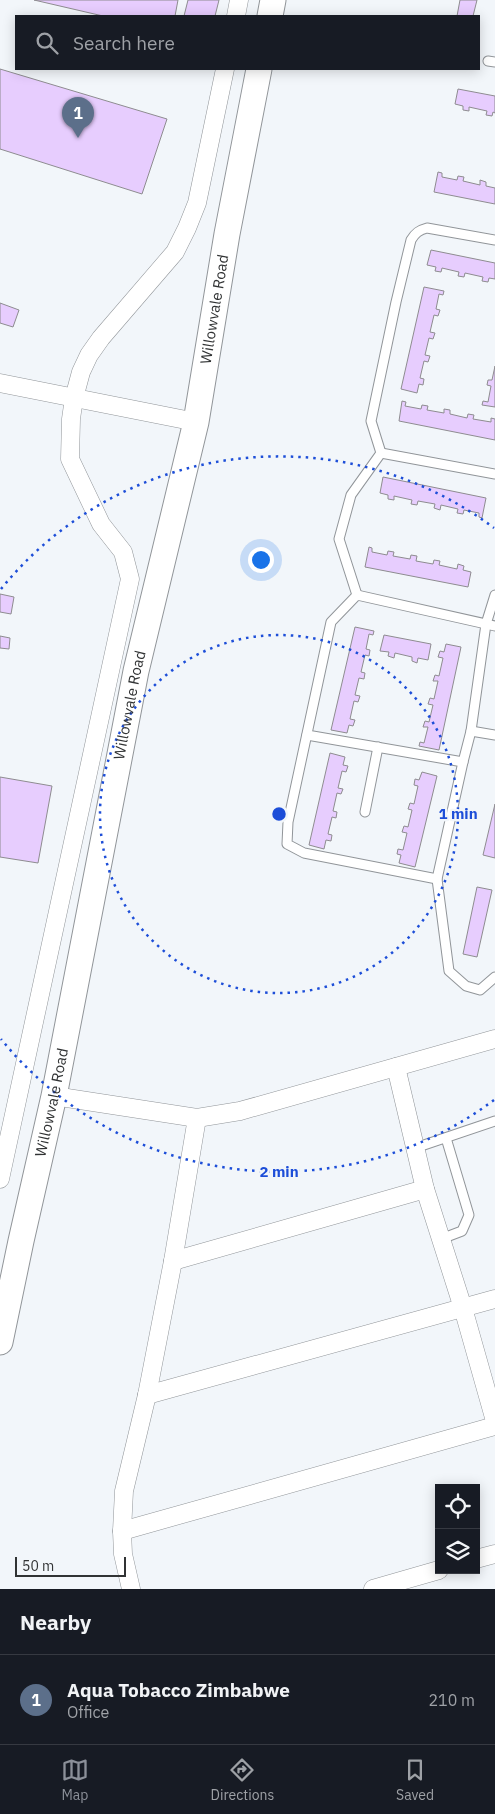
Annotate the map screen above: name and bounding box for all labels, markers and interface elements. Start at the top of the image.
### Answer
search box [15,15,480,70]
icon: search [33,29,61,57]
text: Search here [73,31,175,55]
pin: 1 [62,97,94,138]
street label: Willowvale Road [196,253,232,365]
your location [248,547,274,573]
street label: Willowvale Road [109,649,150,761]
text: 1 min [438,804,478,823]
centre of rings [270,805,288,823]
street label: Willowvale Road [30,1046,72,1159]
text: 2 min [259,1162,299,1181]
map controls [435,1484,480,1574]
button: locate [435,1484,480,1529]
button: layers [435,1529,480,1574]
scale bar [15,1554,126,1577]
text: 50 m [22,1557,54,1575]
text: Nearby [20,1608,91,1636]
text: Aqua Tobacco Zimbabwe [67,1678,290,1702]
text: 1 [31,1690,41,1710]
text: 210 m [428,1690,475,1710]
text: Office [67,1702,109,1722]
tab: Map [61,1756,89,1804]
tab: Directions [211,1756,274,1804]
tab: Saved [396,1756,434,1804]

